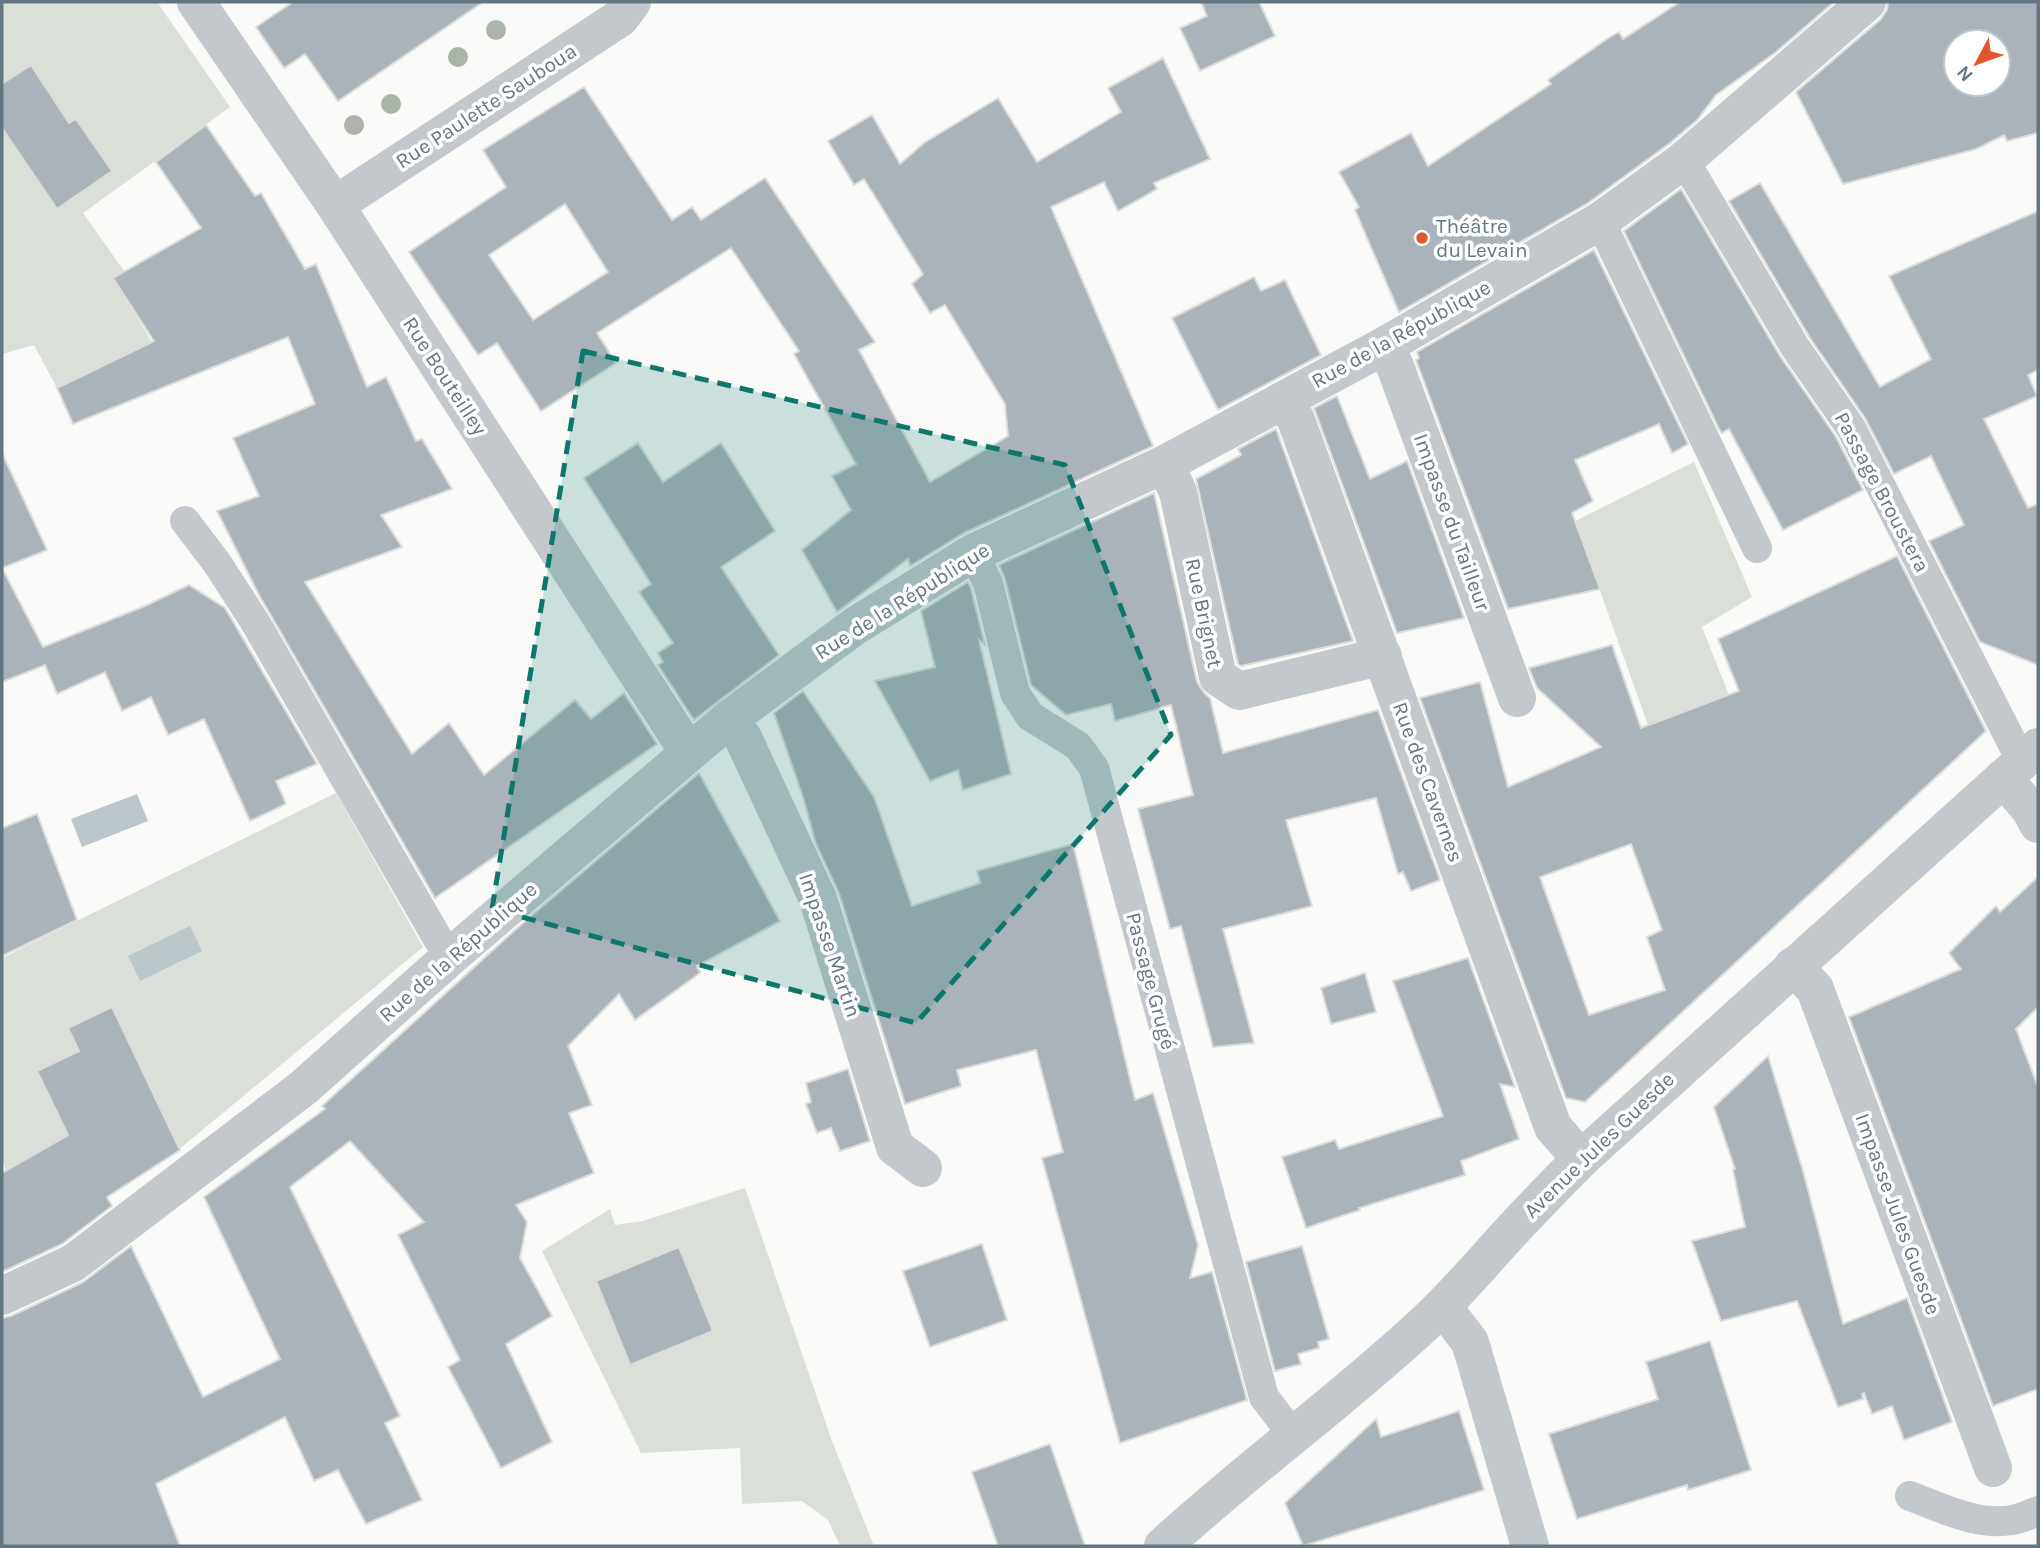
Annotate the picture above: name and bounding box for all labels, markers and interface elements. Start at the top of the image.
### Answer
north arrow [1942,28,2012,98]
street label: Rue Paulette Sauboua [391,39,581,173]
text: N [1952,61,1978,86]
place label: Théâtre du Levain [1436,214,1528,262]
marker: Théâtre du Levain [1414,230,1430,246]
street label: Rue de la République [1307,275,1495,393]
street label: Rue Bouteilley [398,312,492,440]
street label: Passage Broustera [1830,408,1934,576]
street label: Impasse du Tailleur [1409,430,1495,614]
street label: Rue de la République [810,538,994,664]
street label: Rue Brignet [1181,556,1227,670]
street label: Rue des Cavernes [1388,699,1468,865]
street label: Impasse Martin [794,870,866,1020]
street label: Rue de la République [374,877,542,1027]
street label: Passage Grugé [1121,910,1181,1052]
street label: Avenue Jules Guesde [1519,1067,1679,1223]
street label: Impasse Jules Guesde [1850,1110,1946,1318]

